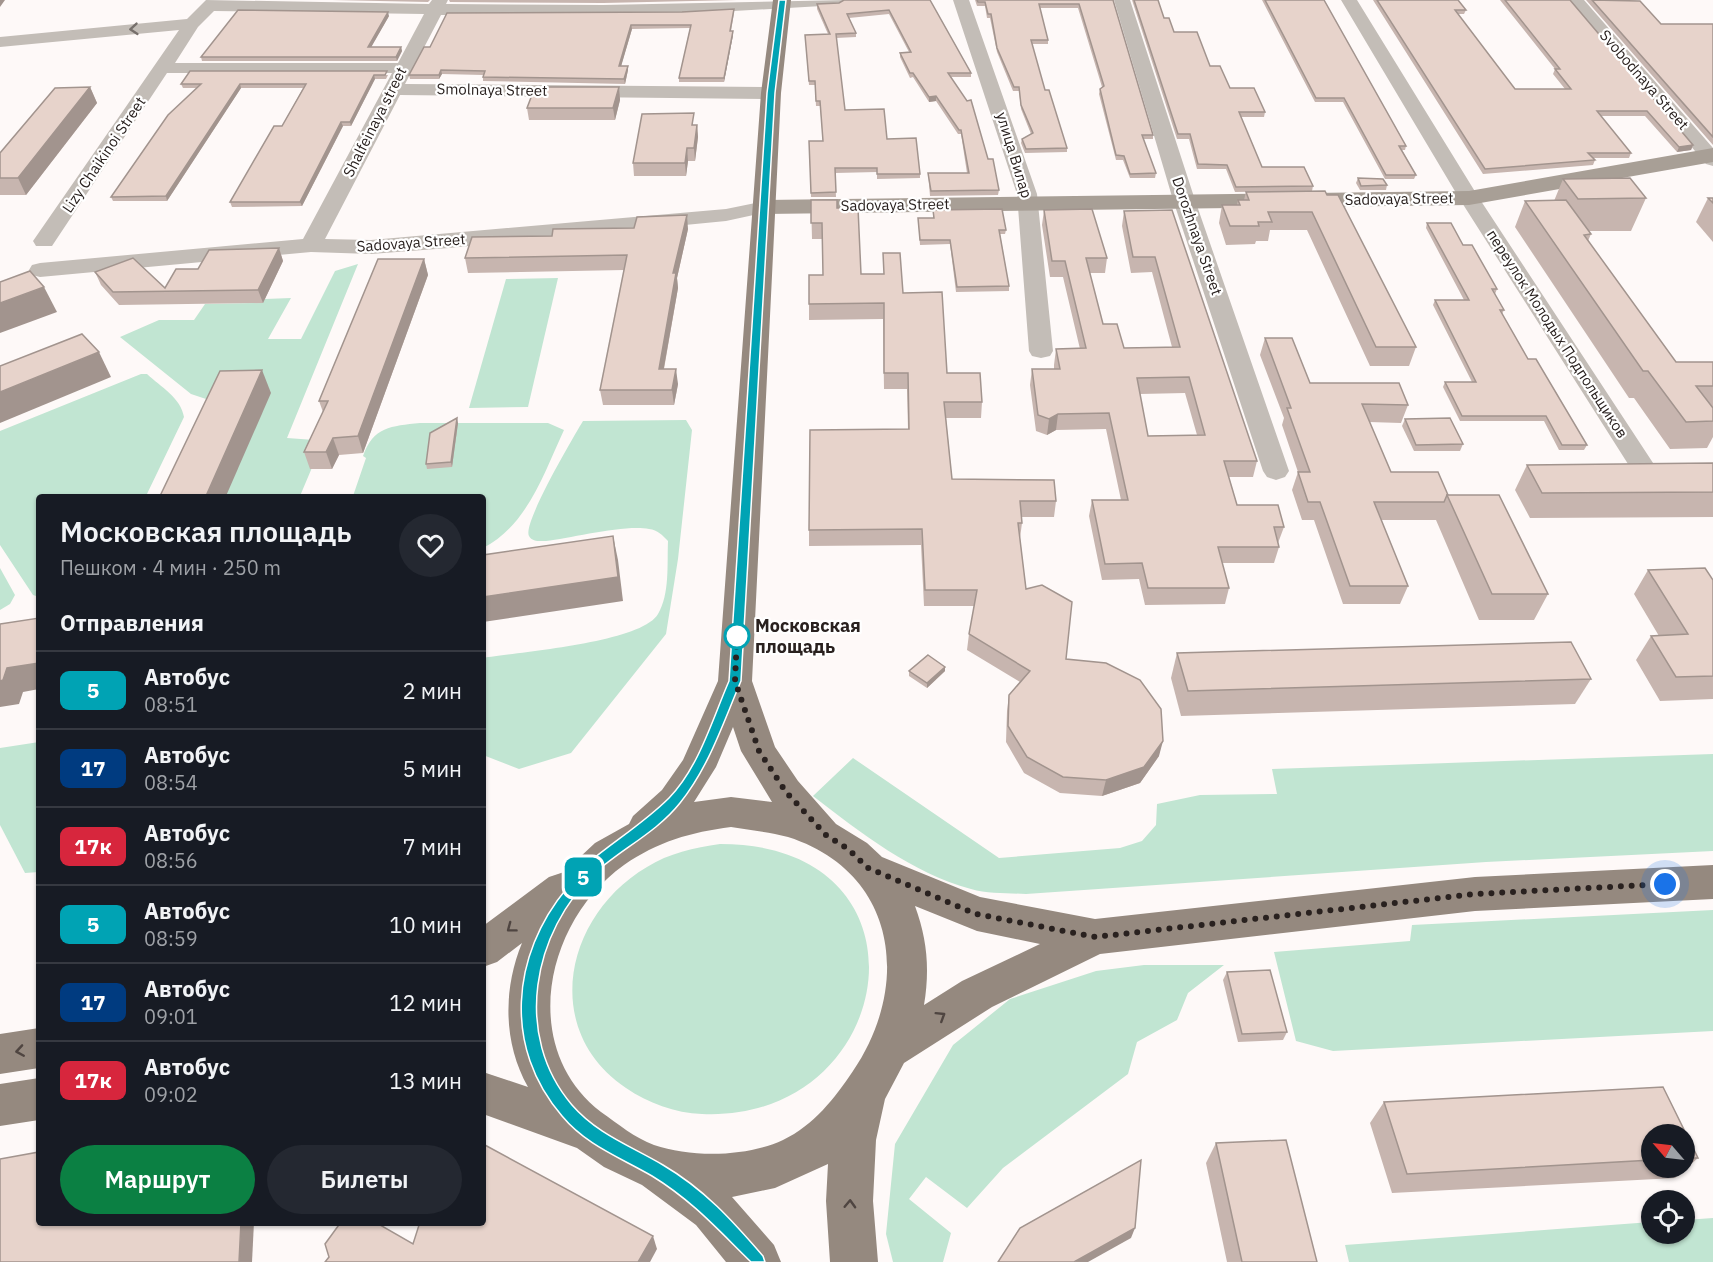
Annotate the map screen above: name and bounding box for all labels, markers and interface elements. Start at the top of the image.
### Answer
one-way arrow [129,22,138,35]
street label: Svobodnaya Street [1596,26,1693,134]
street label: Shalfeinaya street [339,64,410,180]
street label: Smolnaya Street [436,79,548,100]
street label: Lizy Chaikinoi Street [58,93,149,216]
street label: улица Вилар [992,110,1037,200]
street label: Dorozhnaya Street [1168,174,1227,298]
street label: Sadovaya Street [1344,188,1454,209]
street label: Sadovaya Street [840,194,950,215]
street label: переулок Молодых Подпольщиков [1483,226,1632,442]
street label: Sadovaya Street [356,229,466,256]
text: Московская площадь [60,513,352,550]
button: heart [399,514,462,577]
text: Пешком · 4 мин · 250 m [60,554,281,581]
text: Отправления [60,608,204,637]
place label: Московская площадь [755,614,861,658]
marker: Московская площадь [724,623,750,649]
text: Автобус [144,662,230,691]
text: 5 [87,676,99,704]
text: 2 мин [402,676,462,705]
text: 08:51 [144,691,198,718]
text: Автобус [144,740,230,769]
text: 17 [80,754,106,782]
text: 5 мин [402,754,462,783]
text: 08:54 [144,769,198,796]
text: Автобус [144,818,230,847]
text: 17к [74,832,112,860]
text: 7 мин [402,832,462,861]
text: 08:56 [144,847,198,874]
line badge: 5 [564,858,602,896]
text: 5 [577,863,589,891]
your location [1650,869,1680,899]
text: Автобус [144,896,230,925]
text: 5 [87,910,99,938]
text: 10 мин [389,910,462,939]
one-way arrow [506,921,517,932]
text: 08:59 [144,925,198,952]
text: Автобус [144,974,230,1003]
text: 17 [80,988,106,1016]
text: 12 мин [389,988,462,1017]
text: 09:01 [144,1003,198,1030]
one-way arrow [934,1012,945,1023]
one-way arrow [15,1045,24,1057]
text: Автобус [144,1052,230,1081]
text: 17к [74,1066,112,1094]
text: 13 мин [389,1066,462,1095]
text: 09:02 [144,1081,198,1108]
north arrow [1641,1124,1695,1178]
map controls [1641,1124,1695,1244]
button: Маршрут [60,1145,255,1214]
button: Билеты [267,1145,462,1214]
button: locate [1641,1190,1695,1244]
one-way arrow [844,1199,856,1208]

